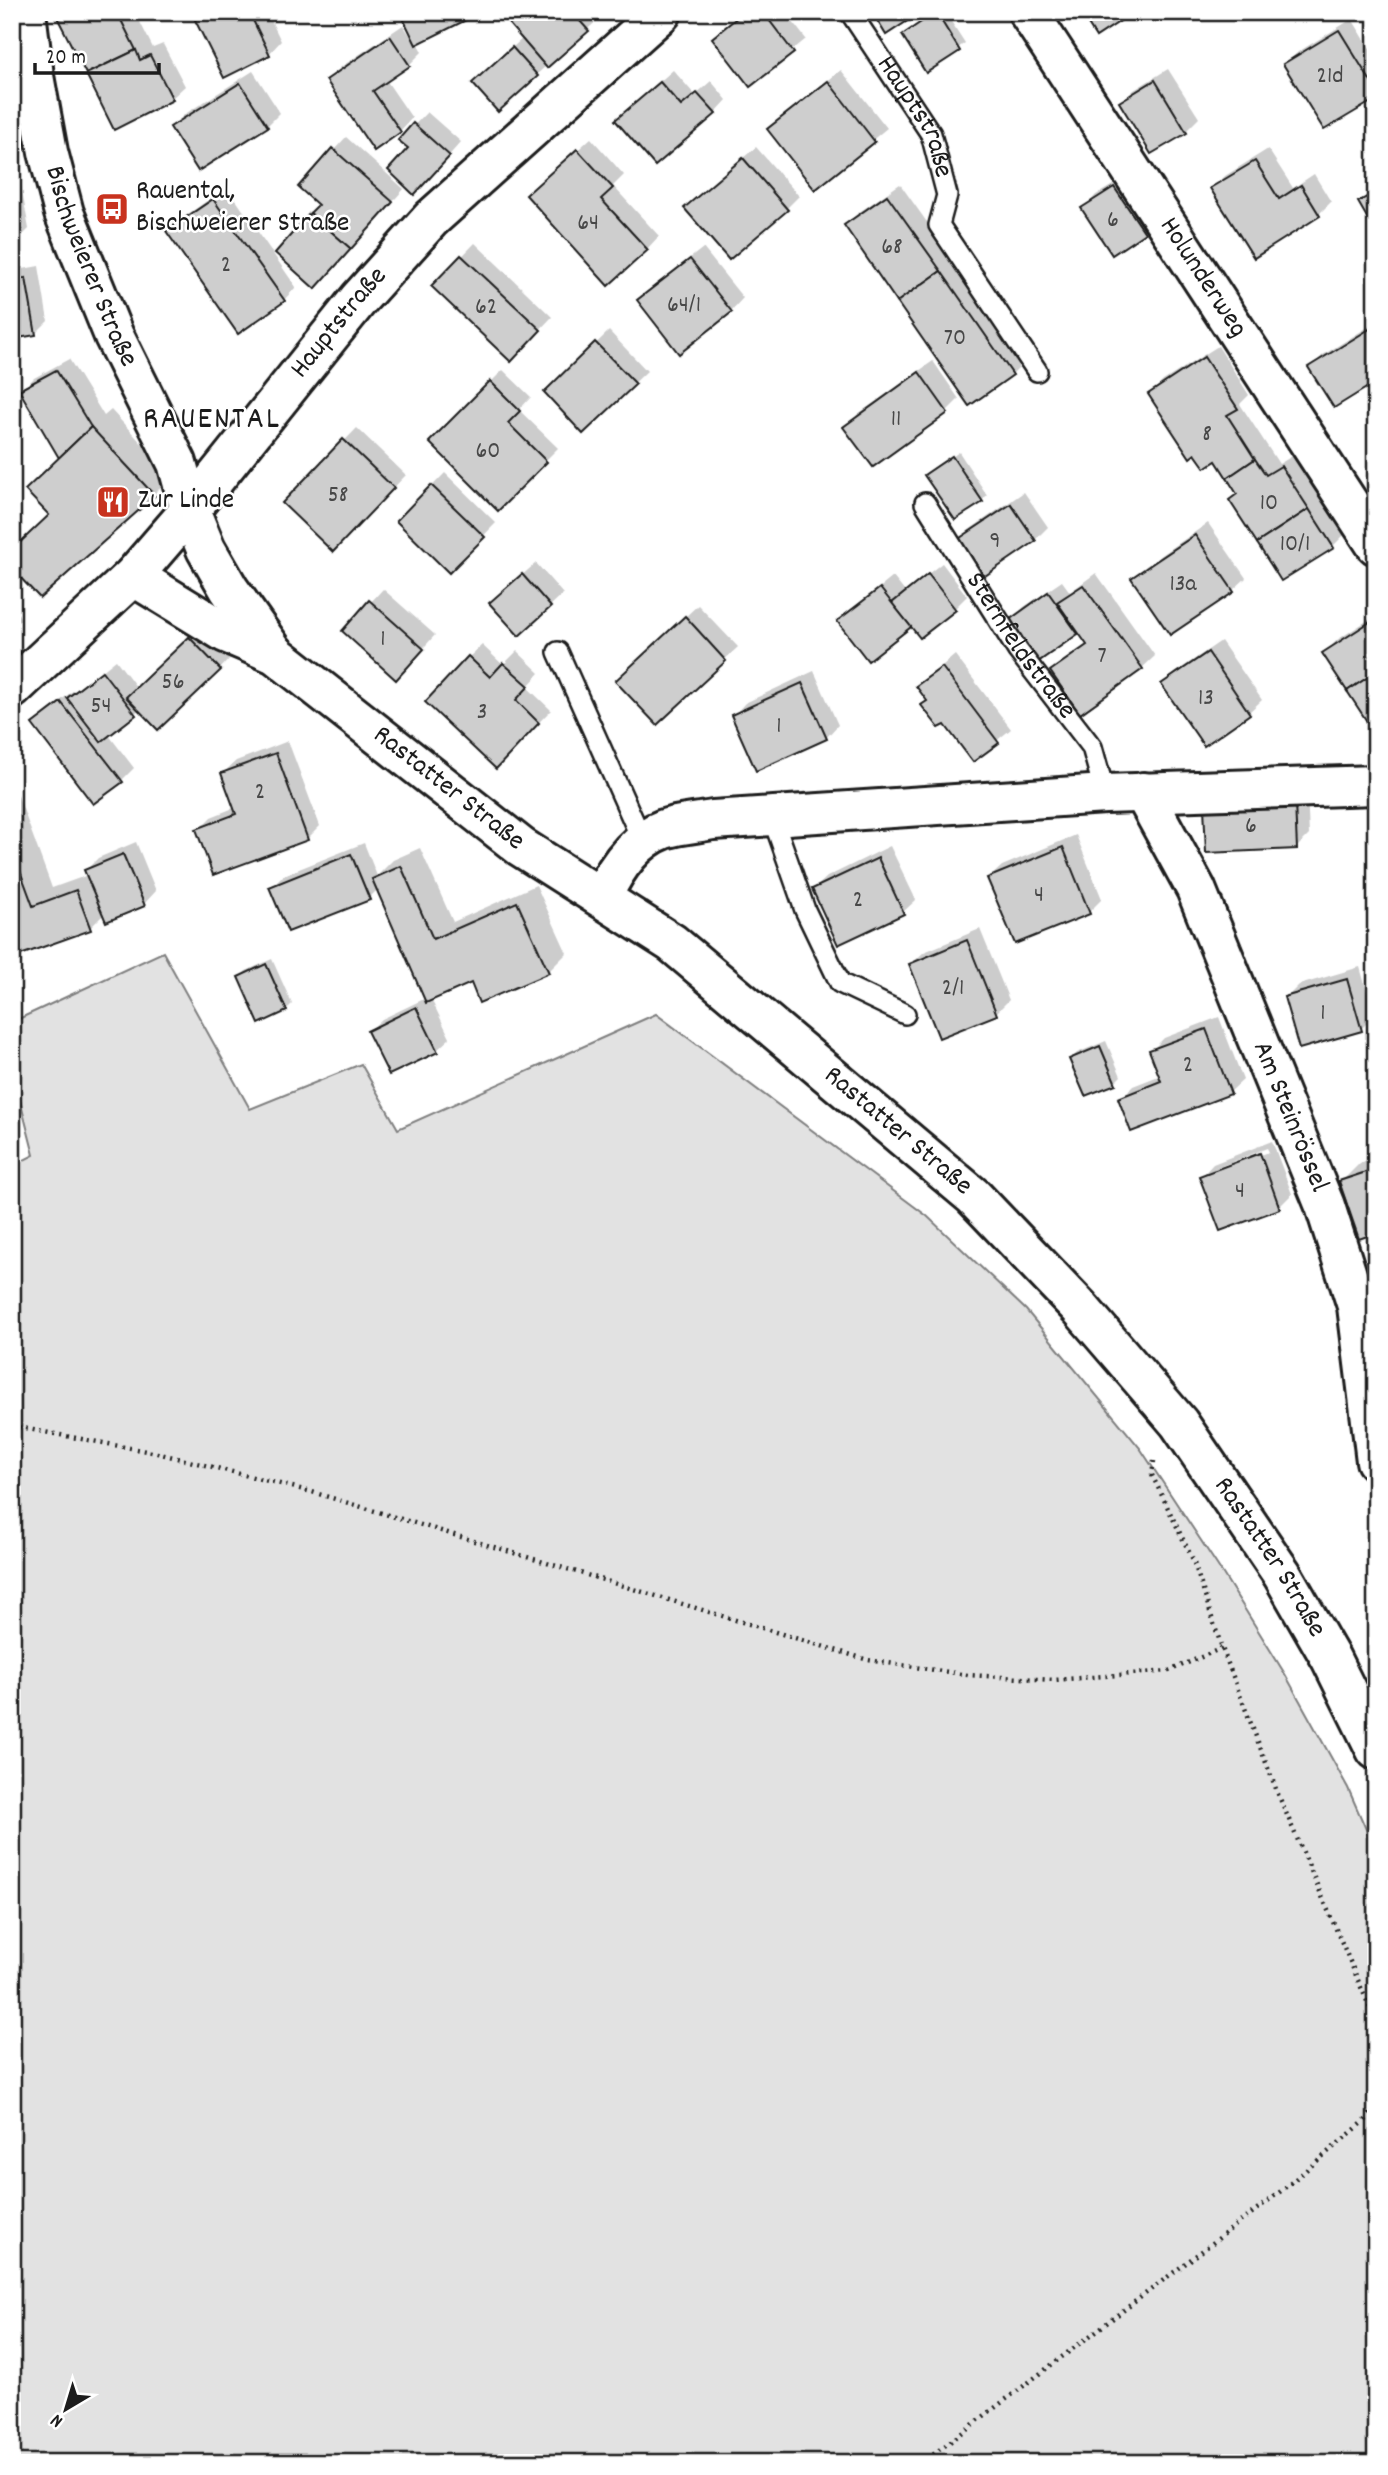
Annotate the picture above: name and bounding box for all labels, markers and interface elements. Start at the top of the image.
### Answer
scale bar [35,32,159,76]
text: 20 m [46,44,86,74]
street label: Hauptstraße [865,48,962,182]
house number: 21d [1317,60,1344,94]
street label: Bischweierer Straße [33,162,147,375]
place label: Rauental, Bischweierer Straße [136,173,349,245]
bus stop icon: Rauental, Bischweierer Straße [93,190,131,228]
house number: 6 [1107,204,1119,238]
house number: 64 [577,207,599,241]
street label: Holunderweg [1148,210,1256,347]
house number: 68 [881,231,903,265]
house number: 2 [221,249,231,283]
street label: Hauptstraße [282,259,398,388]
house number: 64/1 [667,289,701,323]
house number: 62 [475,291,497,325]
house number: 70 [944,322,966,356]
district label: RAUENTAL [143,398,281,444]
house number: 11 [891,403,901,437]
house number: 8 [1202,418,1212,452]
house number: 60 [476,435,500,469]
house number: 58 [328,479,348,513]
place label: Zur Linde [138,482,234,522]
restaurant icon: Zur Linde [94,483,132,521]
house number: 10 [1260,487,1278,521]
house number: 9 [990,525,1001,559]
house number: 10/1 [1280,528,1310,562]
street label: Sternfeldstraße [954,565,1085,729]
house number: 13a [1169,568,1197,602]
house number: 1 [380,623,386,657]
house number: 7 [1097,640,1107,674]
house number: 56 [162,666,184,700]
house number: 13 [1198,682,1214,716]
house number: 54 [90,690,112,724]
house number: 3 [477,696,487,730]
house number: 1 [776,710,782,744]
street label: Rastatter Straße [363,717,532,862]
house number: 2 [255,776,265,810]
house number: 6 [1245,810,1257,844]
house number: 4 [1034,879,1044,913]
house number: 2 [853,884,863,918]
house number: 2/1 [942,972,964,1006]
house number: 1 [1320,997,1326,1031]
street label: Am Steinrössel [1240,1036,1338,1199]
house number: 2 [1183,1049,1193,1083]
street label: Rastatter Straße [814,1058,980,1207]
house number: 4 [1235,1175,1245,1209]
street label: Rastatter Straße [1202,1470,1335,1646]
north arrow [32,2374,102,2444]
text: N [46,2406,70,2433]

